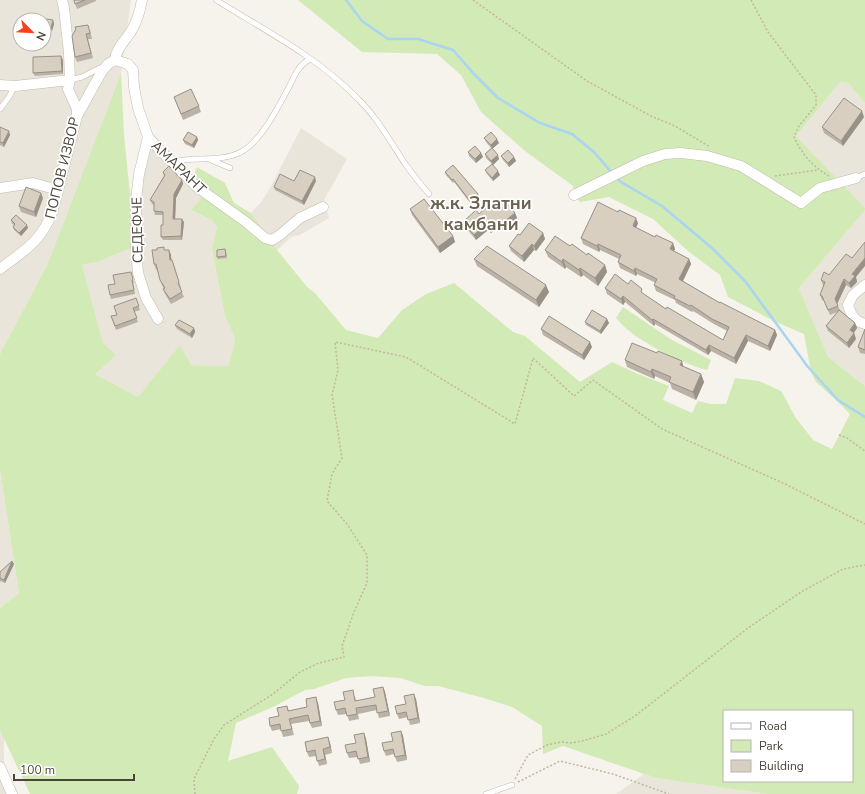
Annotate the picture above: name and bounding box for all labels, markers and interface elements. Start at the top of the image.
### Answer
north arrow [12,12,52,52]
text: N [32,29,49,43]
street label: ПОПОВ ИЗВОР [41,115,84,221]
street label: АМАРАНТ [147,136,211,199]
district label: ж.к. Златни камбани [429,191,532,236]
street label: СЕДЕФЧЕ [127,197,148,263]
legend [723,710,853,782]
text: Road [759,718,787,734]
text: Park [759,738,784,754]
scale bar [14,756,134,782]
text: Building [759,758,804,774]
text: 100 m [20,762,55,778]

